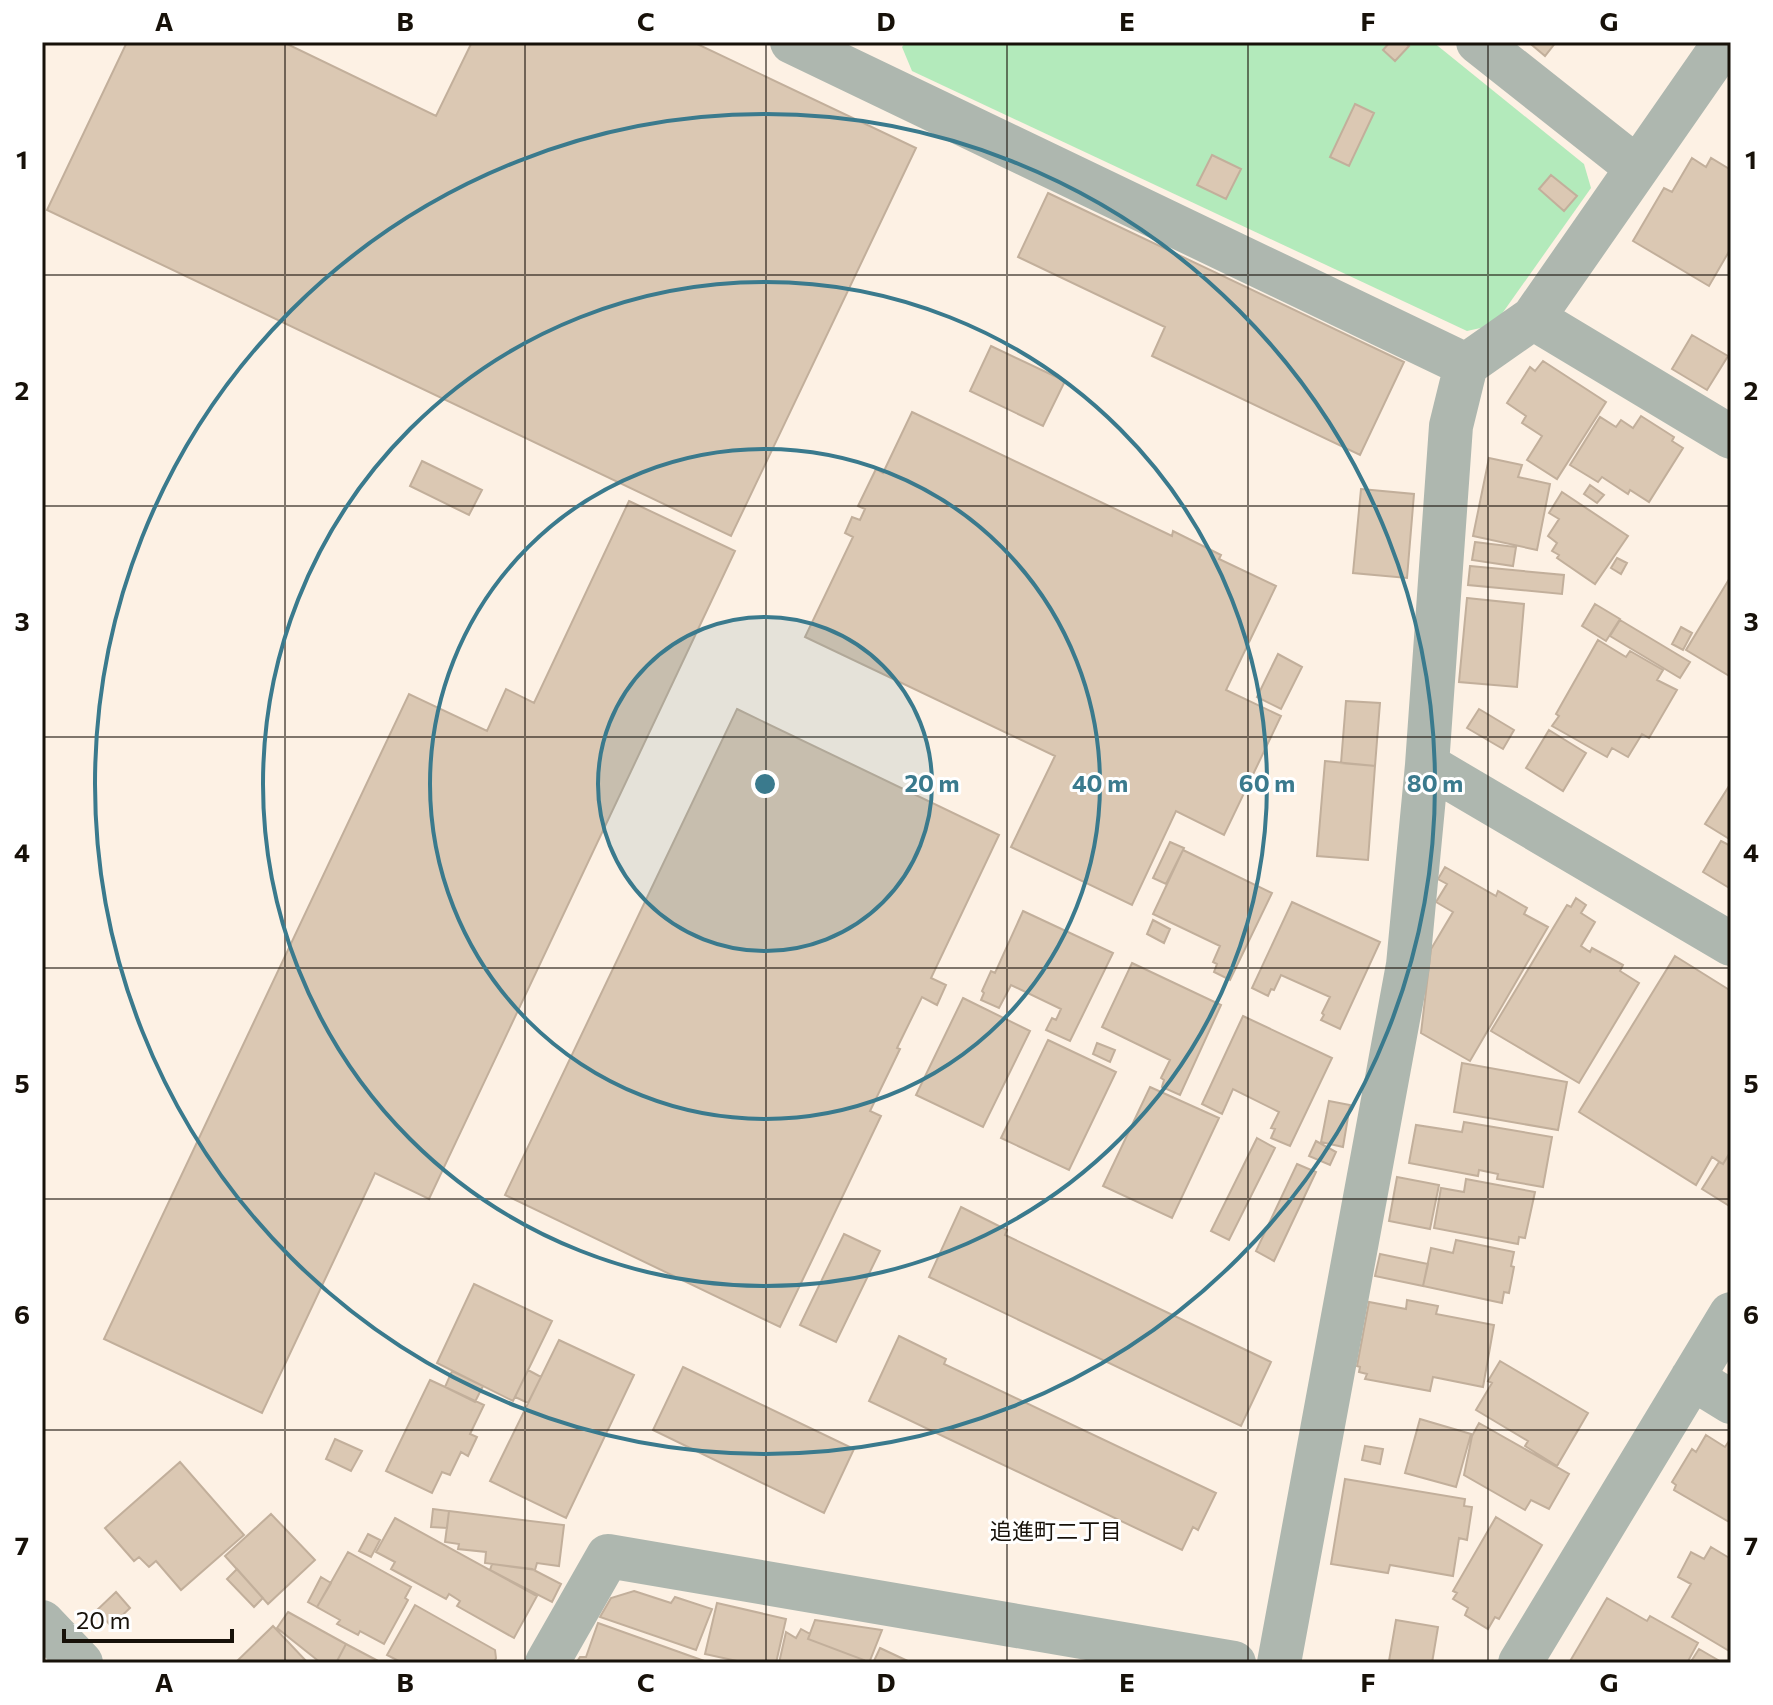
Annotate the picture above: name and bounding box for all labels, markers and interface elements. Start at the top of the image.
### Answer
text: A [155,5,174,36]
text: B [396,5,414,36]
text: C [637,5,655,36]
text: D [876,5,896,36]
text: E [1119,5,1135,36]
text: F [1360,5,1376,36]
text: G [1600,5,1618,36]
text: 1 [16,143,28,174]
text: 1 [1745,143,1757,174]
text: 2 [15,374,29,405]
text: 2 [1744,374,1758,405]
text: 3 [14,605,30,636]
text: 3 [1743,605,1759,636]
text: 20 m [905,768,959,797]
text: 40 m [1072,768,1128,797]
text: 60 m [1239,768,1295,797]
text: 80 m [1407,768,1463,797]
centre of rings [751,770,779,798]
text: 4 [14,836,30,867]
text: 4 [1743,836,1759,867]
text: 5 [14,1067,30,1098]
text: 5 [1743,1067,1759,1098]
text: 6 [14,1298,30,1329]
text: 6 [1743,1298,1759,1329]
district label: 追進町二丁目 [990,1517,1122,1544]
text: 7 [15,1529,29,1560]
text: 7 [1744,1529,1758,1560]
scale bar [64,1593,232,1643]
text: 20 m [76,1605,130,1634]
text: A [155,1666,174,1697]
text: B [396,1666,414,1697]
text: C [637,1666,655,1697]
text: D [876,1666,896,1697]
text: E [1119,1666,1135,1697]
text: F [1360,1666,1376,1697]
text: G [1600,1666,1618,1697]

